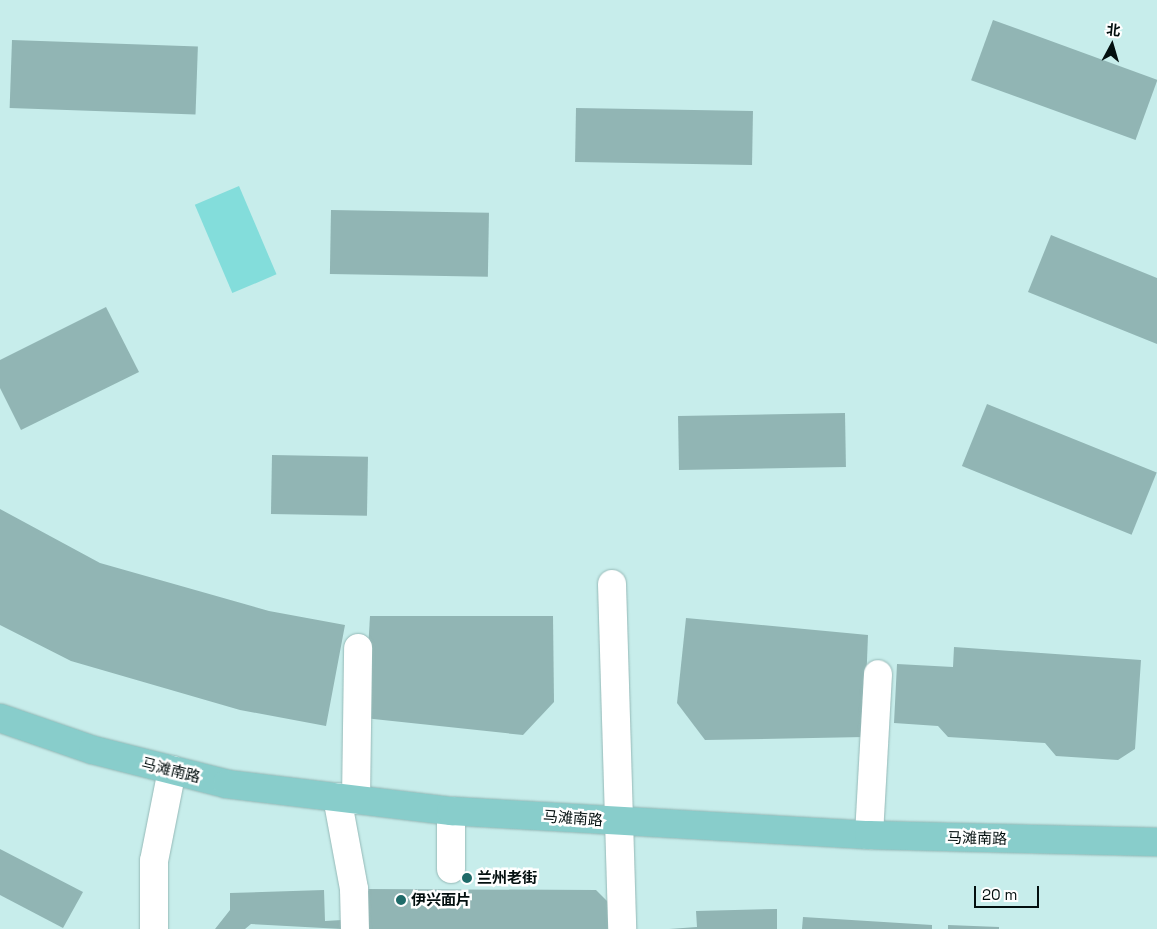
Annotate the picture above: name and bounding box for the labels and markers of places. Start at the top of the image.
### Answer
place label: 兰州老街 [477,869,537,887]
marker: 兰州老街 [461,872,473,884]
place label: 伊兴面片 [411,891,471,909]
marker: 伊兴面片 [395,894,407,906]

